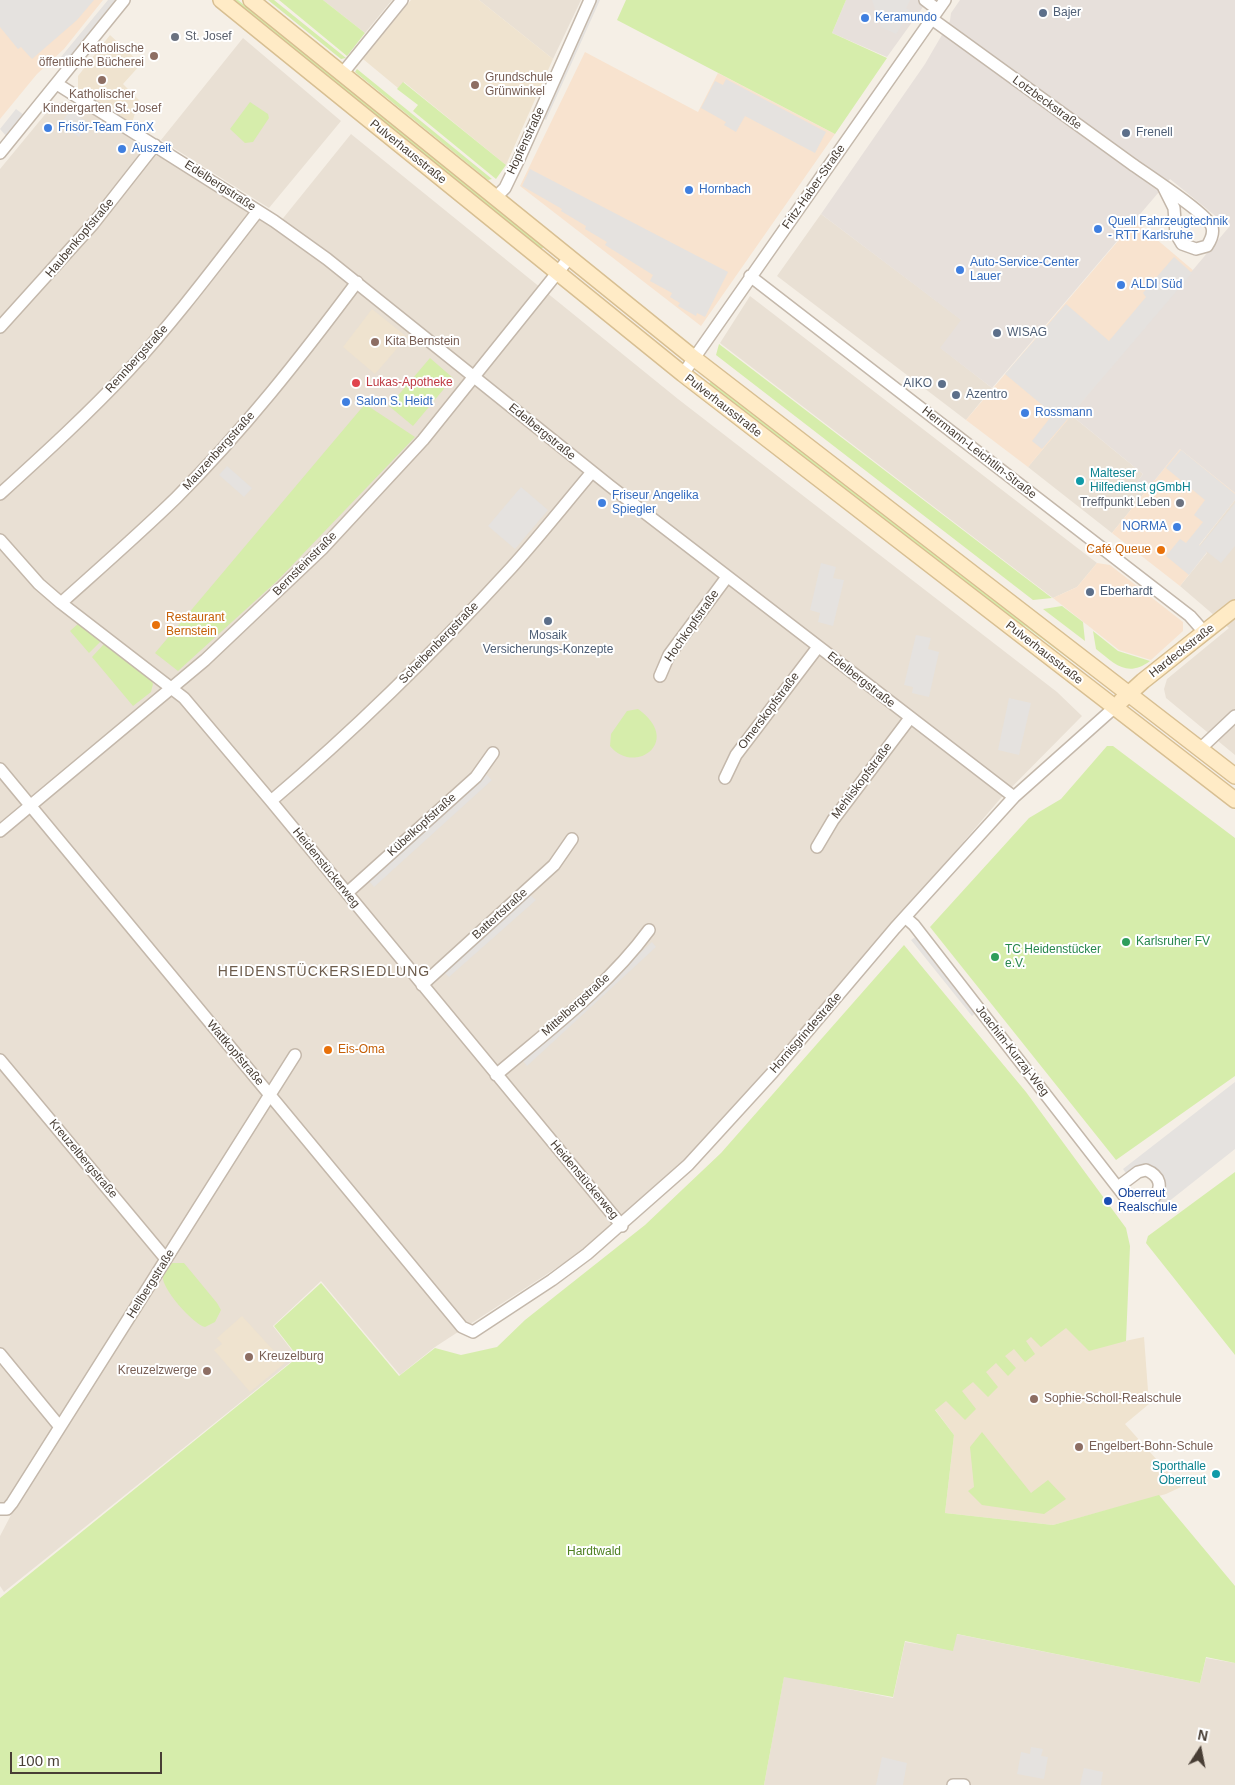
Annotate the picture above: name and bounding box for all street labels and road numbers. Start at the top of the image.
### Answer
street label: Lotzbeckstraße [1010,73,1084,133]
street label: Hopfenstraße [504,105,548,177]
street label: Pulverhausstraße [367,117,449,187]
street label: Fritz-Haber-Straße [779,142,849,232]
street label: Edelbergstraße [182,158,258,214]
street label: Haubenkopfstraße [43,196,117,280]
street label: Rennbergstraße [103,322,171,396]
street label: Pulverhausstraße [682,371,764,441]
street label: Edelbergstraße [506,401,578,463]
street label: Herrmann-Leichtlin-Straße [919,404,1039,502]
street label: Mauzenbergstraße [180,409,258,493]
street label: Bernsteinstraße [270,529,340,599]
street label: Hochkopfstraße [662,587,722,665]
street label: Scheibenbergstraße [396,599,482,687]
street label: Pulverhausstraße [1003,618,1085,688]
street label: Hardeckstraße [1147,621,1217,681]
street label: Edelbergstraße [824,649,898,711]
street label: Omerskopfstraße [735,670,803,752]
street label: Mehliskopfstraße [829,740,895,822]
street label: Kübelkopfstraße [385,790,459,860]
street label: Heidenstückerweg [289,825,363,911]
street label: Battertstraße [469,885,531,943]
street label: Mittelbergstraße [539,971,613,1039]
street label: Hornisgrindestraße [767,990,845,1076]
street label: Joachim-Kurzaj-Weg [972,1003,1052,1099]
street label: Wattkopfstraße [203,1017,267,1089]
street label: Kreuzelbergstraße [46,1117,120,1201]
street label: Heidenstückerweg [547,1138,621,1222]
street label: Hellbergstraße [124,1247,178,1321]

